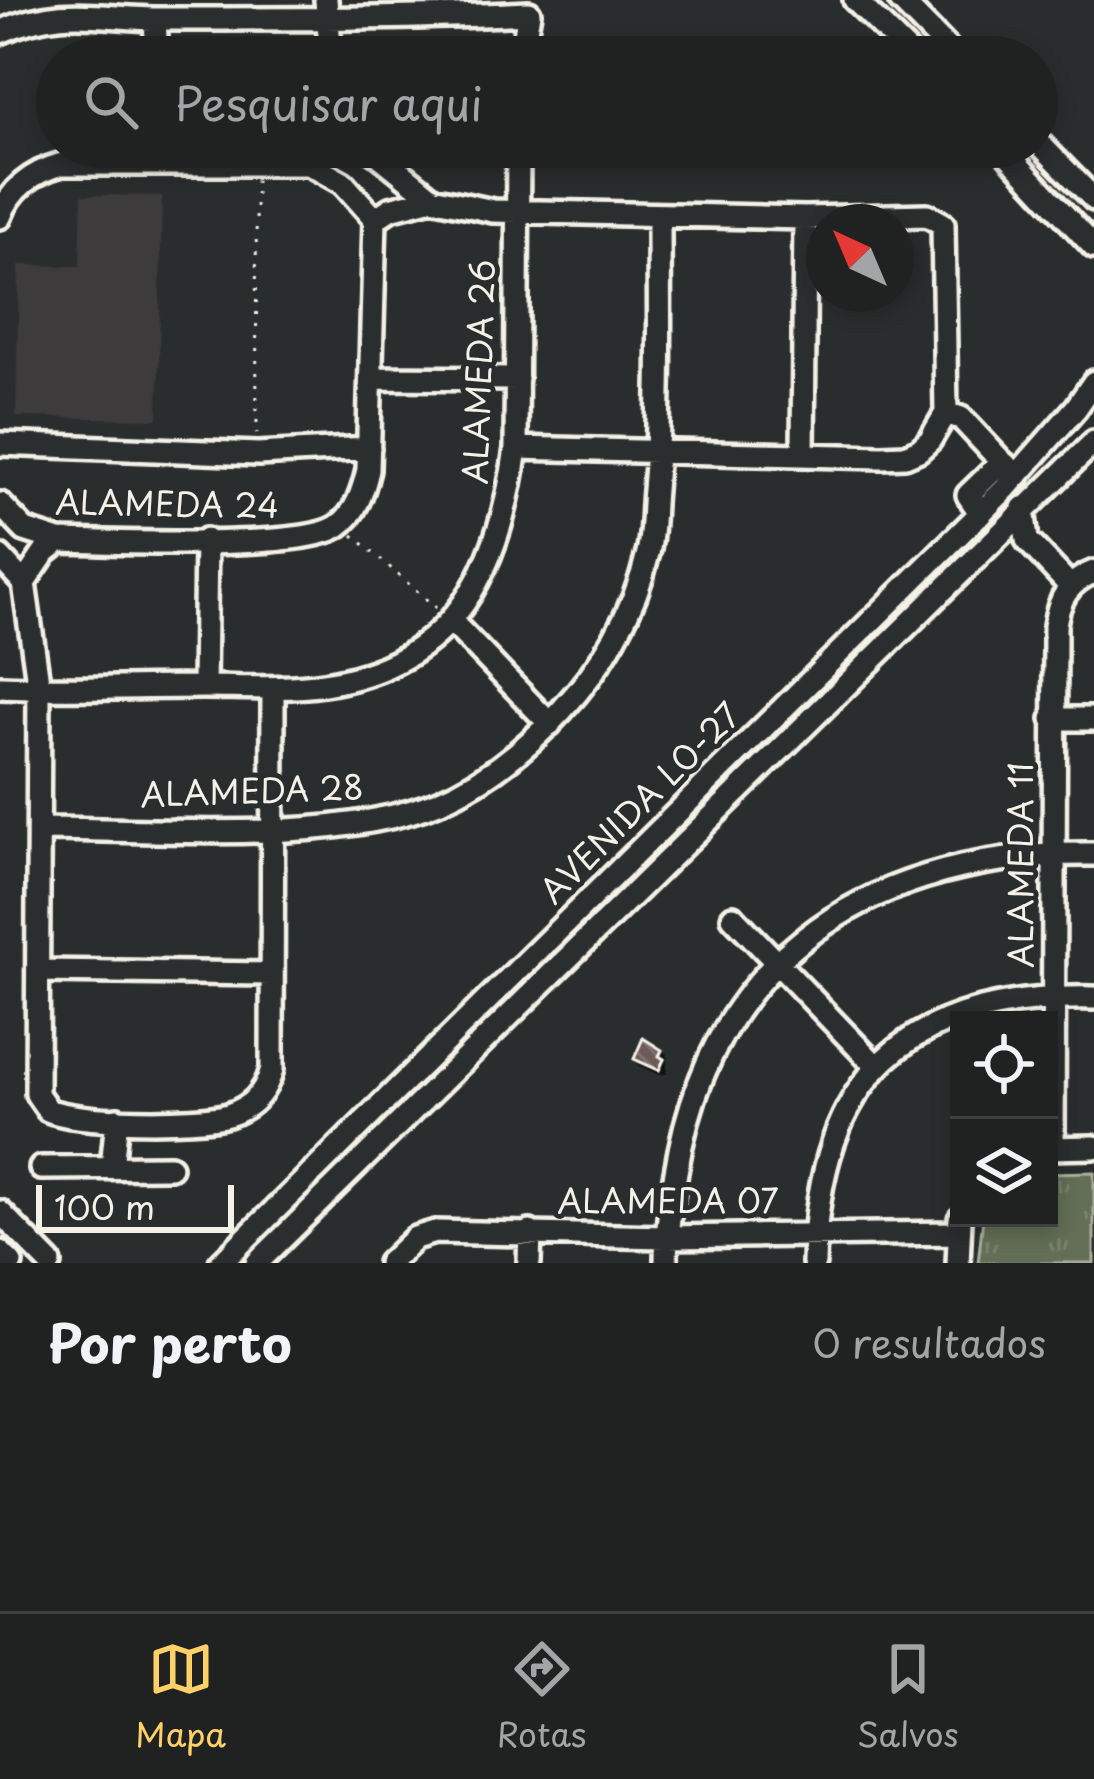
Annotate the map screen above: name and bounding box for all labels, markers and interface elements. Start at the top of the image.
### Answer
search box [36,36,1058,168]
text: Pesquisar aqui [174,68,483,136]
icon: search [78,69,144,135]
north arrow [806,204,914,312]
street label: ALAMEDA 26 [448,259,506,485]
street label: ALAMEDA 24 [55,475,279,529]
street label: AVENIDA LO-27 [527,690,751,914]
street label: ALAMEDA 28 [139,760,364,818]
street label: ALAMEDA 11 [994,762,1044,968]
map controls [950,1011,1058,1227]
button: locate [950,1011,1058,1119]
button: layers [950,1119,1058,1227]
street label: ALAMEDA 07 [557,1174,779,1224]
scale bar [36,1179,234,1232]
text: 100 m [54,1181,155,1231]
text: Por perto [48,1303,292,1380]
text: 0 resultados [812,1312,1046,1371]
tab: Mapa [135,1636,226,1758]
tab: Rotas [497,1636,586,1758]
tab: Salvos [857,1636,959,1758]

